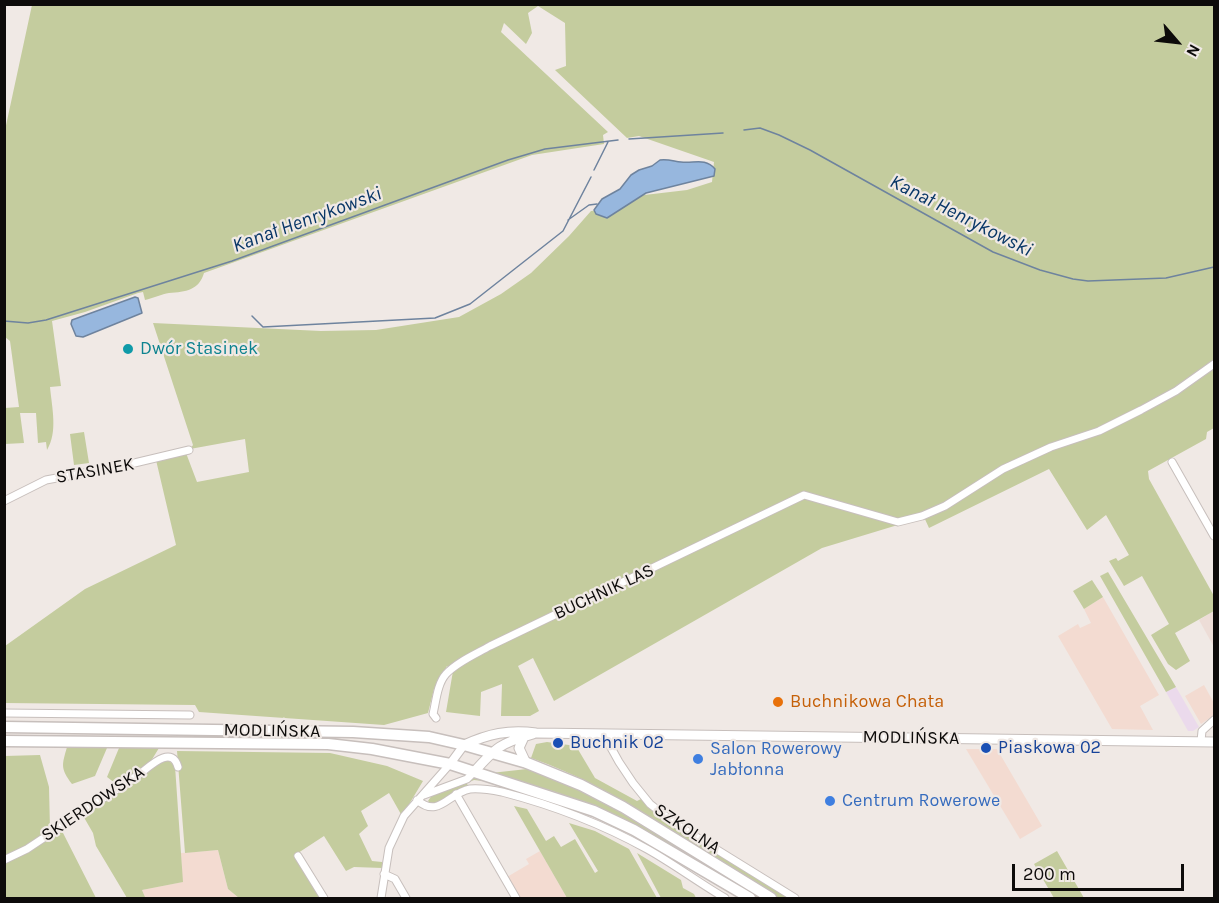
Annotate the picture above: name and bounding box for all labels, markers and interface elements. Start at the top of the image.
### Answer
north arrow [1147,12,1207,72]
text: N [1182,41,1204,60]
water label: Kanał Henrykowski [886,170,1036,262]
water label: Kanał Henrykowski [229,182,385,258]
place label: Dwór Stasinek [140,338,258,360]
marker: Dwór Stasinek [121,342,135,356]
street label: STASINEK [54,454,136,488]
street label: BUCHNIK LAS [550,559,658,625]
place label: Buchnikowa Chata [790,691,944,713]
marker: Buchnikowa Chata [771,695,785,709]
street label: MODLIŃSKA [223,719,321,743]
street label: MODLIŃSKA [862,726,960,750]
place label: Buchnik 02 [570,732,664,754]
marker: Buchnik 02 [551,736,565,750]
place label: Piaskowa 02 [998,737,1101,759]
place label: Salon Rowerowy Jabłonna [710,738,842,780]
marker: Piaskowa 02 [979,741,993,755]
marker: Salon Rowerowy Jabłonna [691,752,705,766]
street label: SKIERDOWSKA [37,762,149,846]
place label: Centrum Rowerowe [842,790,1000,812]
marker: Centrum Rowerowe [823,794,837,808]
street label: SZKOLNA [650,799,724,859]
scale bar [1015,852,1188,890]
text: 200 m [1023,863,1076,885]

